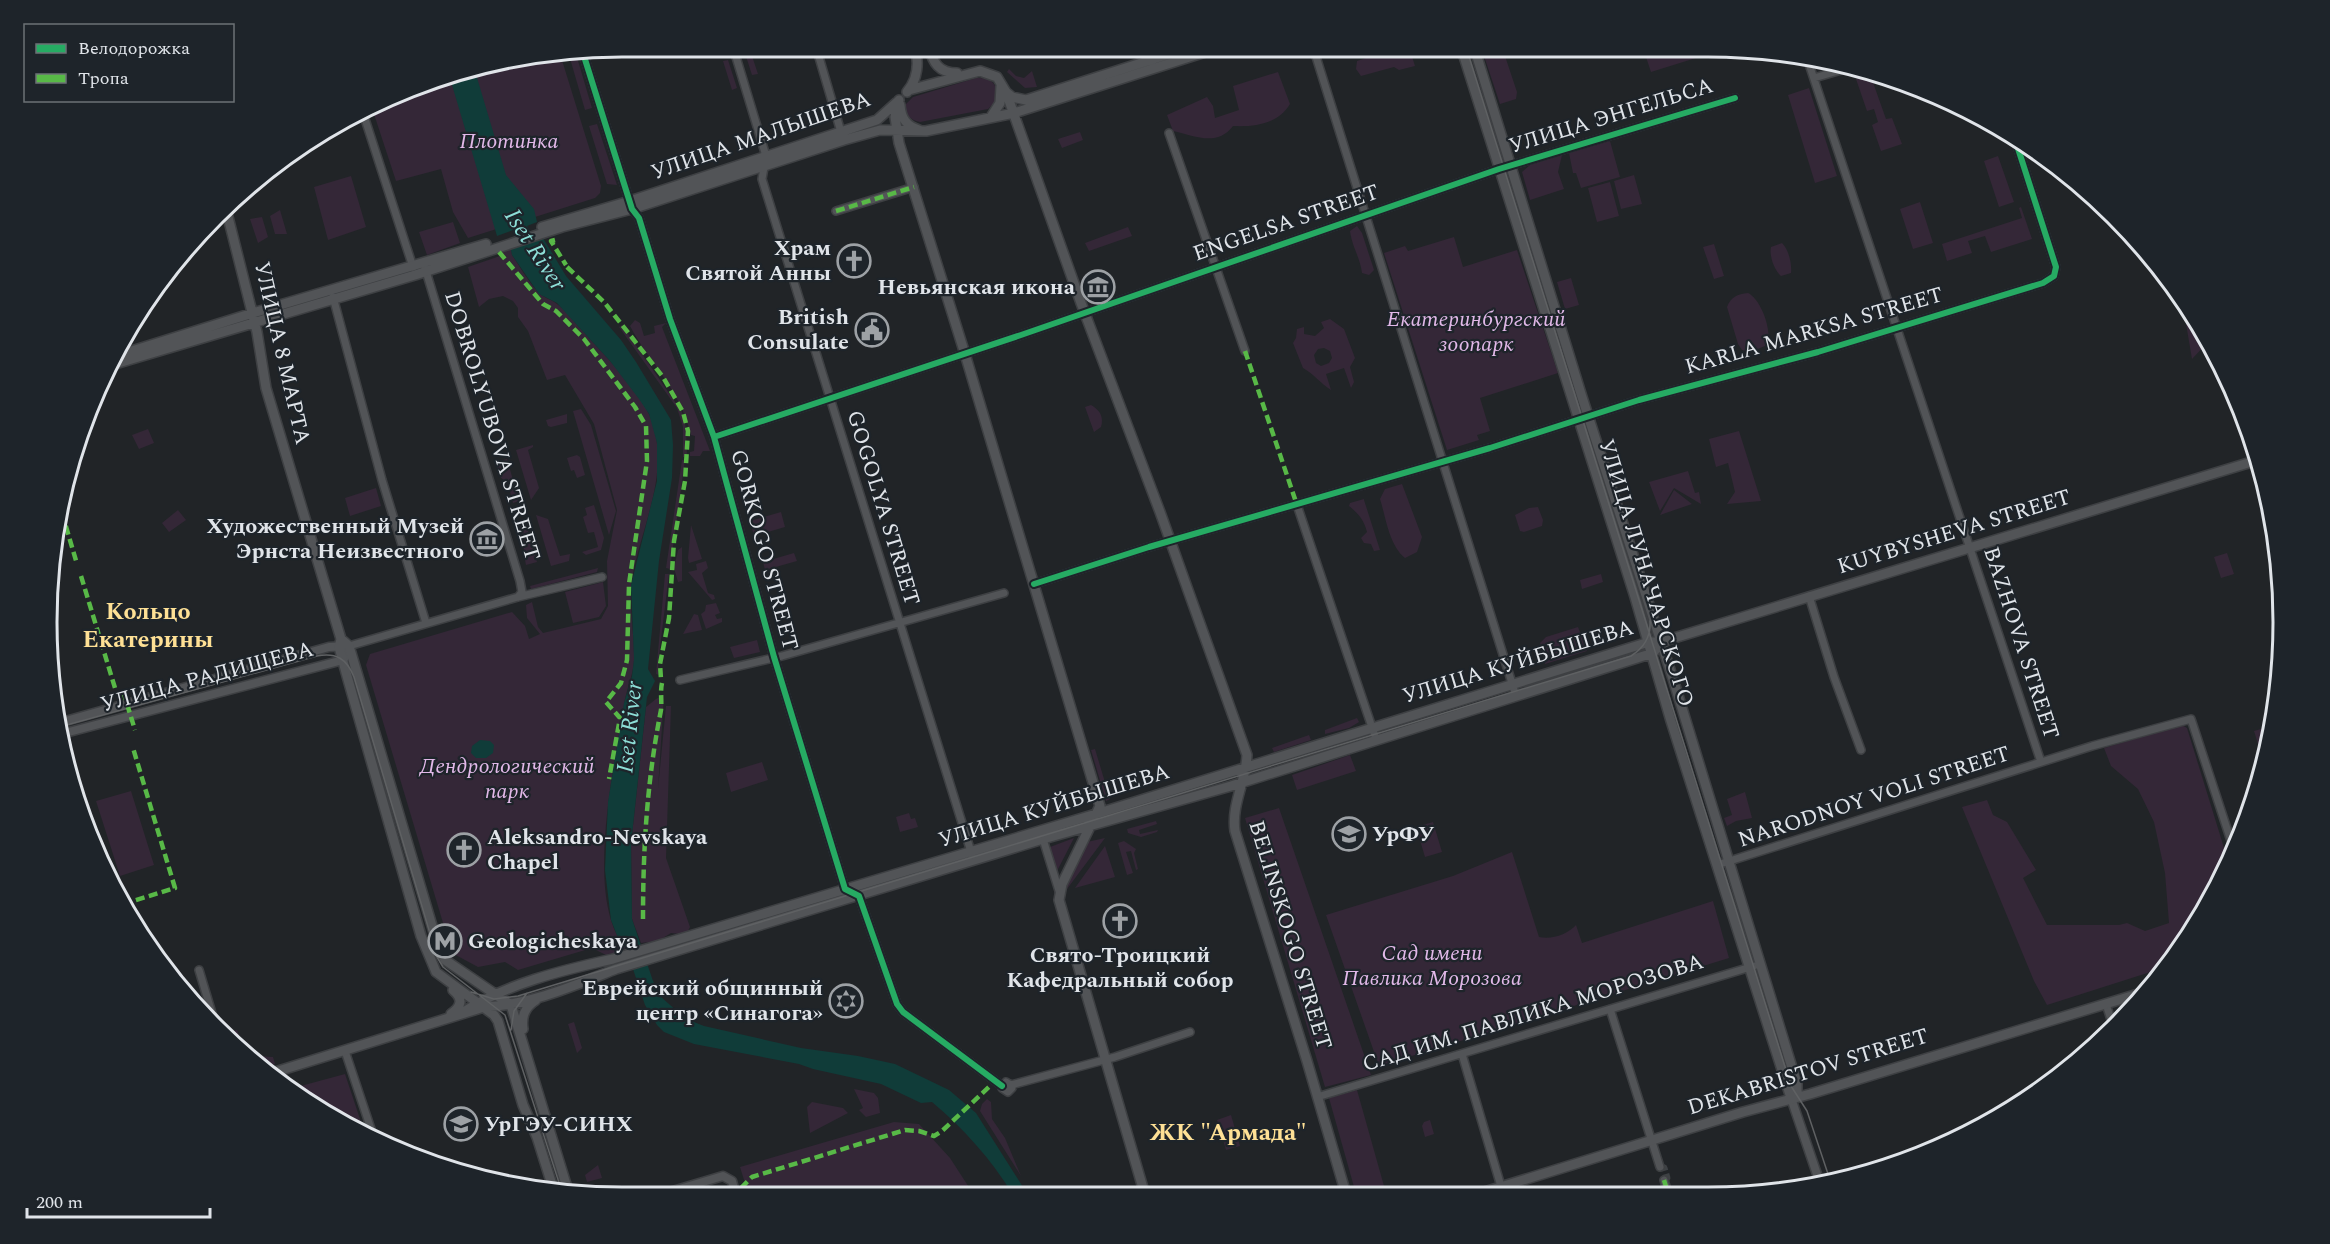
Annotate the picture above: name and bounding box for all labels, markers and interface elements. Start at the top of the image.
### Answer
legend [24,24,234,102]
text: Велодорожка [78,35,190,62]
text: Тропа [78,65,129,92]
street label: УЛИЦА ЭНГЕЛЬСА [1505,69,1717,163]
street label: УЛИЦА МАЛЫШЕВА [647,83,875,189]
park label: Плотинка [459,125,559,158]
street label: ENGELSA STREET [1188,176,1384,270]
water label: Iset River [495,202,576,299]
place label: Храм Святой Анны [685,232,831,290]
church icon: Храм Святой Анны [836,243,872,279]
street label: УЛИЦА 8 МАРТА [245,258,319,448]
museum icon: Невьянская икона [1080,269,1116,305]
place label: Невьянская икона [878,271,1076,304]
street label: KARLA MARKSA STREET [1681,278,1947,384]
street label: DOBROLYUBOVA STREET [435,287,549,565]
place label: British Consulate [747,301,849,359]
park label: Екатеринбургский зоопарк [1387,303,1566,361]
public building icon: British Consulate [854,312,890,348]
street label: GOGOLYA STREET [838,406,928,610]
street label: УЛИЦА ЛУНАЧАРСКОГО [1590,435,1702,711]
street label: GORKOGO STREET [721,446,807,654]
street label: KUYBYSHEVA STREET [1833,481,2075,583]
place label: Художественный Музей Эрнста Неизвестного [206,510,464,568]
museum icon: Художественный Музей Эрнста Неизвестного [469,521,505,557]
street label: BAZHOVA STREET [1974,542,2068,744]
district label: Кольцо Екатерины [83,594,213,658]
street label: УЛИЦА КУЙБЫШЕВА [1398,611,1638,713]
street label: УЛИЦА РАДИЩЕВА [97,633,317,721]
water label: Iset River [607,679,653,775]
street label: NARODNOY VOLI STREET [1734,737,2014,857]
park label: Дендрологический парк [419,750,595,808]
street label: УЛИЦА КУЙБЫШЕВА [934,755,1174,857]
street label: BELINSKOGO STREET [1239,816,1341,1054]
school or university icon: УрФУ [1331,816,1367,852]
place label: УрФУ [1372,818,1435,851]
place label: Aleksandro-Nevskaya Chapel [487,821,708,879]
church icon: Aleksandro-Nevskaya Chapel [446,832,482,868]
church icon: Свято-Троицкий Кафедральный собор [1102,903,1138,939]
metro station icon: Geologicheskaya [427,923,463,959]
place label: Geologicheskaya [468,925,638,958]
park label: Сад имени Павлика Морозова [1342,937,1522,995]
place label: Свято-Троицкий Кафедральный собор [1006,939,1234,997]
street label: САД ИМ. ПАВЛИКА МОРОЗОВА [1358,945,1708,1081]
place label: Еврейский общинный центр «Синагога» [582,972,823,1030]
synagogue icon: Еврейский общинный центр «Синагога» [828,983,864,1019]
street label: DEKABRISTOV STREET [1683,1020,1933,1124]
school or university icon: УрГЭУ-СИНХ [443,1106,479,1142]
place label: УрГЭУ-СИНХ [484,1108,633,1141]
district label: ЖК "Армада" [1149,1115,1307,1151]
scale bar [27,1181,210,1219]
text: 200 m [36,1189,83,1216]

